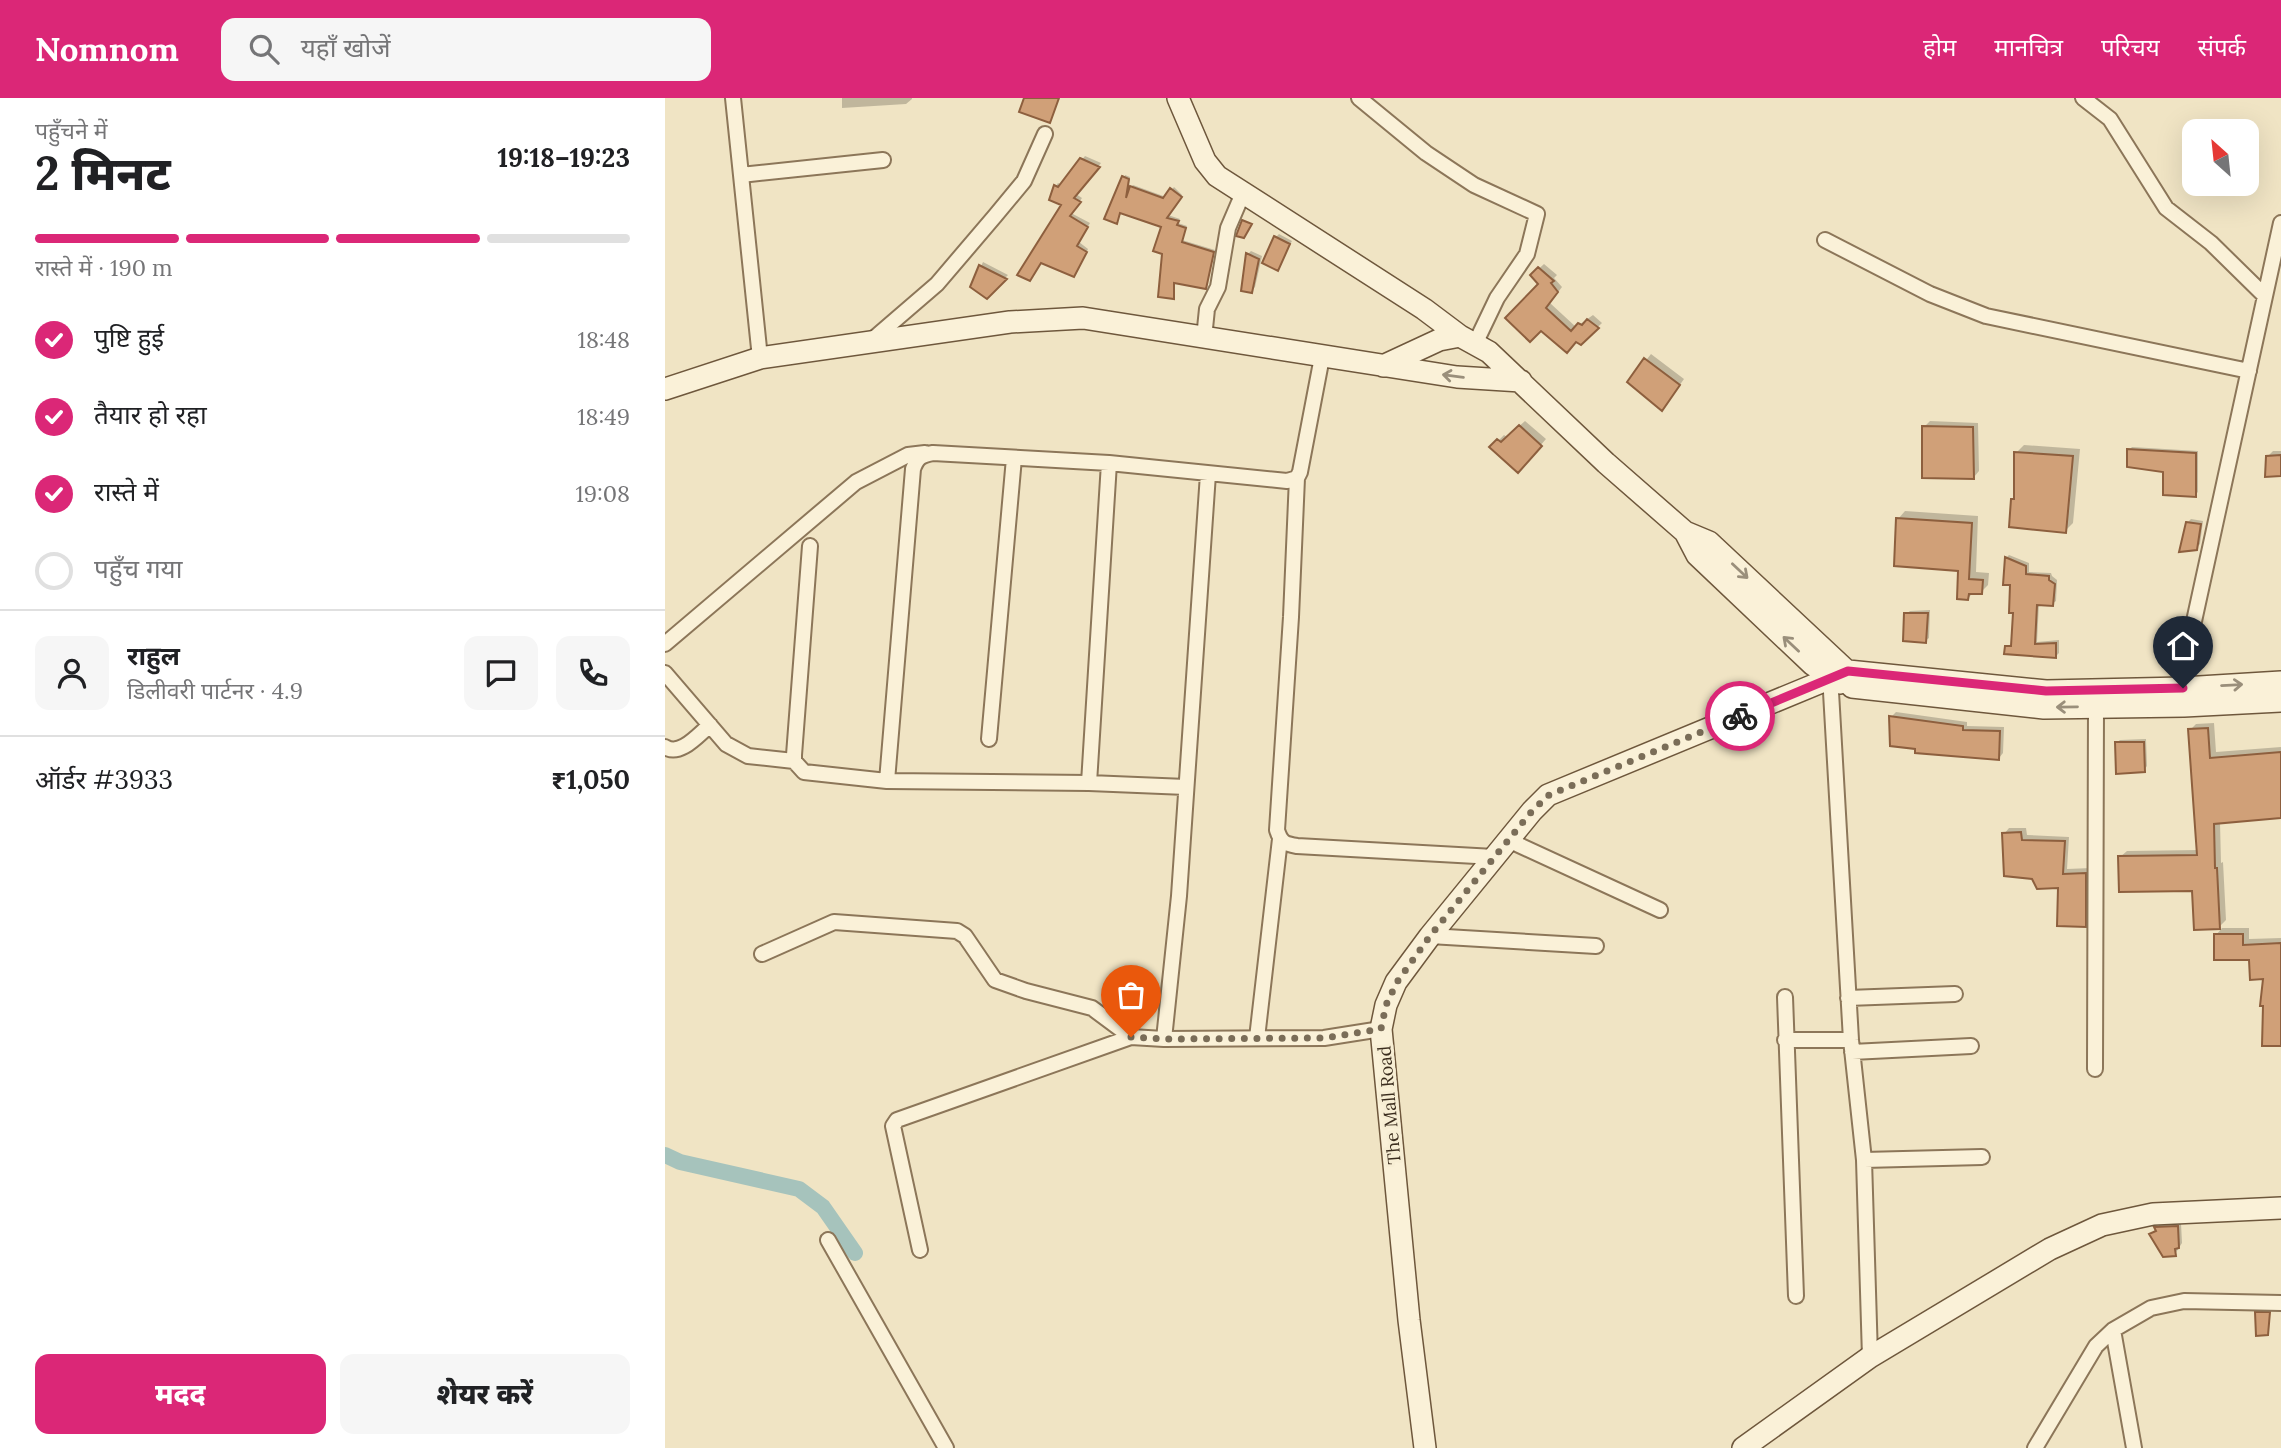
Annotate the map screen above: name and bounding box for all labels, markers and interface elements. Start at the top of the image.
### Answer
search box [221,18,711,81]
text: Nomnom [35,28,179,70]
icon: search [245,30,283,68]
text: यहाँ खोजें [301,31,391,64]
text: होम [1923,32,1956,63]
text: मानचित्र [1994,32,2063,63]
text: परिचय [2101,32,2160,63]
text: संपर्क [2198,32,2246,63]
text: पहुँचने में [35,116,107,145]
north arrow [2182,119,2259,196]
map controls [2182,119,2259,196]
text: 19:18–19:23 [497,141,630,174]
text: 2 मिनट [35,144,171,203]
text: रास्ते में · 190 m [35,253,173,282]
icon: check [35,321,73,359]
text: पुष्टि हुई [94,321,164,354]
text: 18:48 [578,325,630,354]
one-way arrow [1442,369,1465,382]
icon: check [35,398,73,436]
text: तैयार हो रहा [94,398,207,431]
text: 18:49 [577,402,630,431]
icon: check [35,475,73,513]
text: रास्ते में [94,475,159,508]
text: 19:08 [575,479,630,508]
text: पहुँच गया [94,552,182,585]
one-way arrow [1731,563,1749,579]
pin [2153,616,2213,688]
icon: home [2164,627,2202,665]
button: person [35,636,109,710]
button: chat [464,636,538,710]
button: phone [556,636,630,710]
one-way arrow [1783,636,1800,653]
text: राहुल [127,639,180,672]
text: डिलीवरी पार्टनर · 4.9 [127,676,303,705]
one-way arrow [2220,678,2243,691]
courier [1705,681,1775,751]
icon: bike [1721,697,1759,735]
one-way arrow [2056,700,2079,714]
text: ऑर्डर #3933 [35,763,173,796]
text: ₹1,050 [551,763,630,796]
pin [1101,965,1161,1037]
icon: bag [1112,976,1150,1014]
street label: The Mall Road [1372,1045,1406,1165]
button: मदद [35,1354,326,1434]
button: शेयर करें [340,1354,630,1434]

